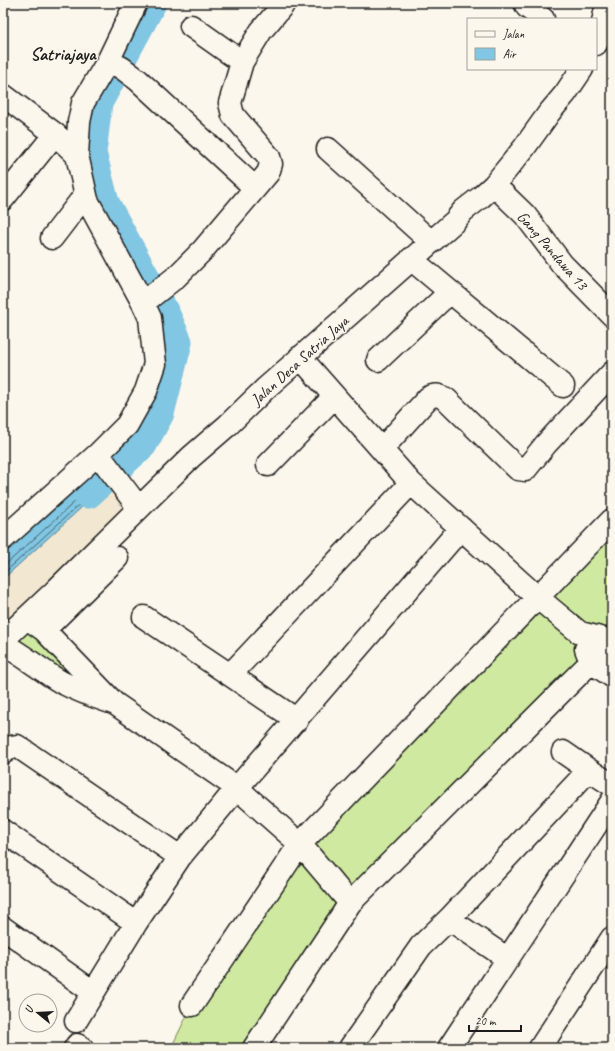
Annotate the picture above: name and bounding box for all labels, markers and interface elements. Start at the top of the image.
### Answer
legend [467,18,597,70]
text: Jalan [502,26,525,42]
district label: Satriajaya [30,43,97,65]
text: Air [503,46,517,62]
street label: Gang Pandawa 13 [513,207,593,296]
street label: Jalan Desa Satria Jaya [246,311,354,411]
north arrow [18,993,58,1033]
text: U [21,1003,37,1015]
scale bar [469,1007,521,1033]
text: 20 m [475,1013,497,1029]

